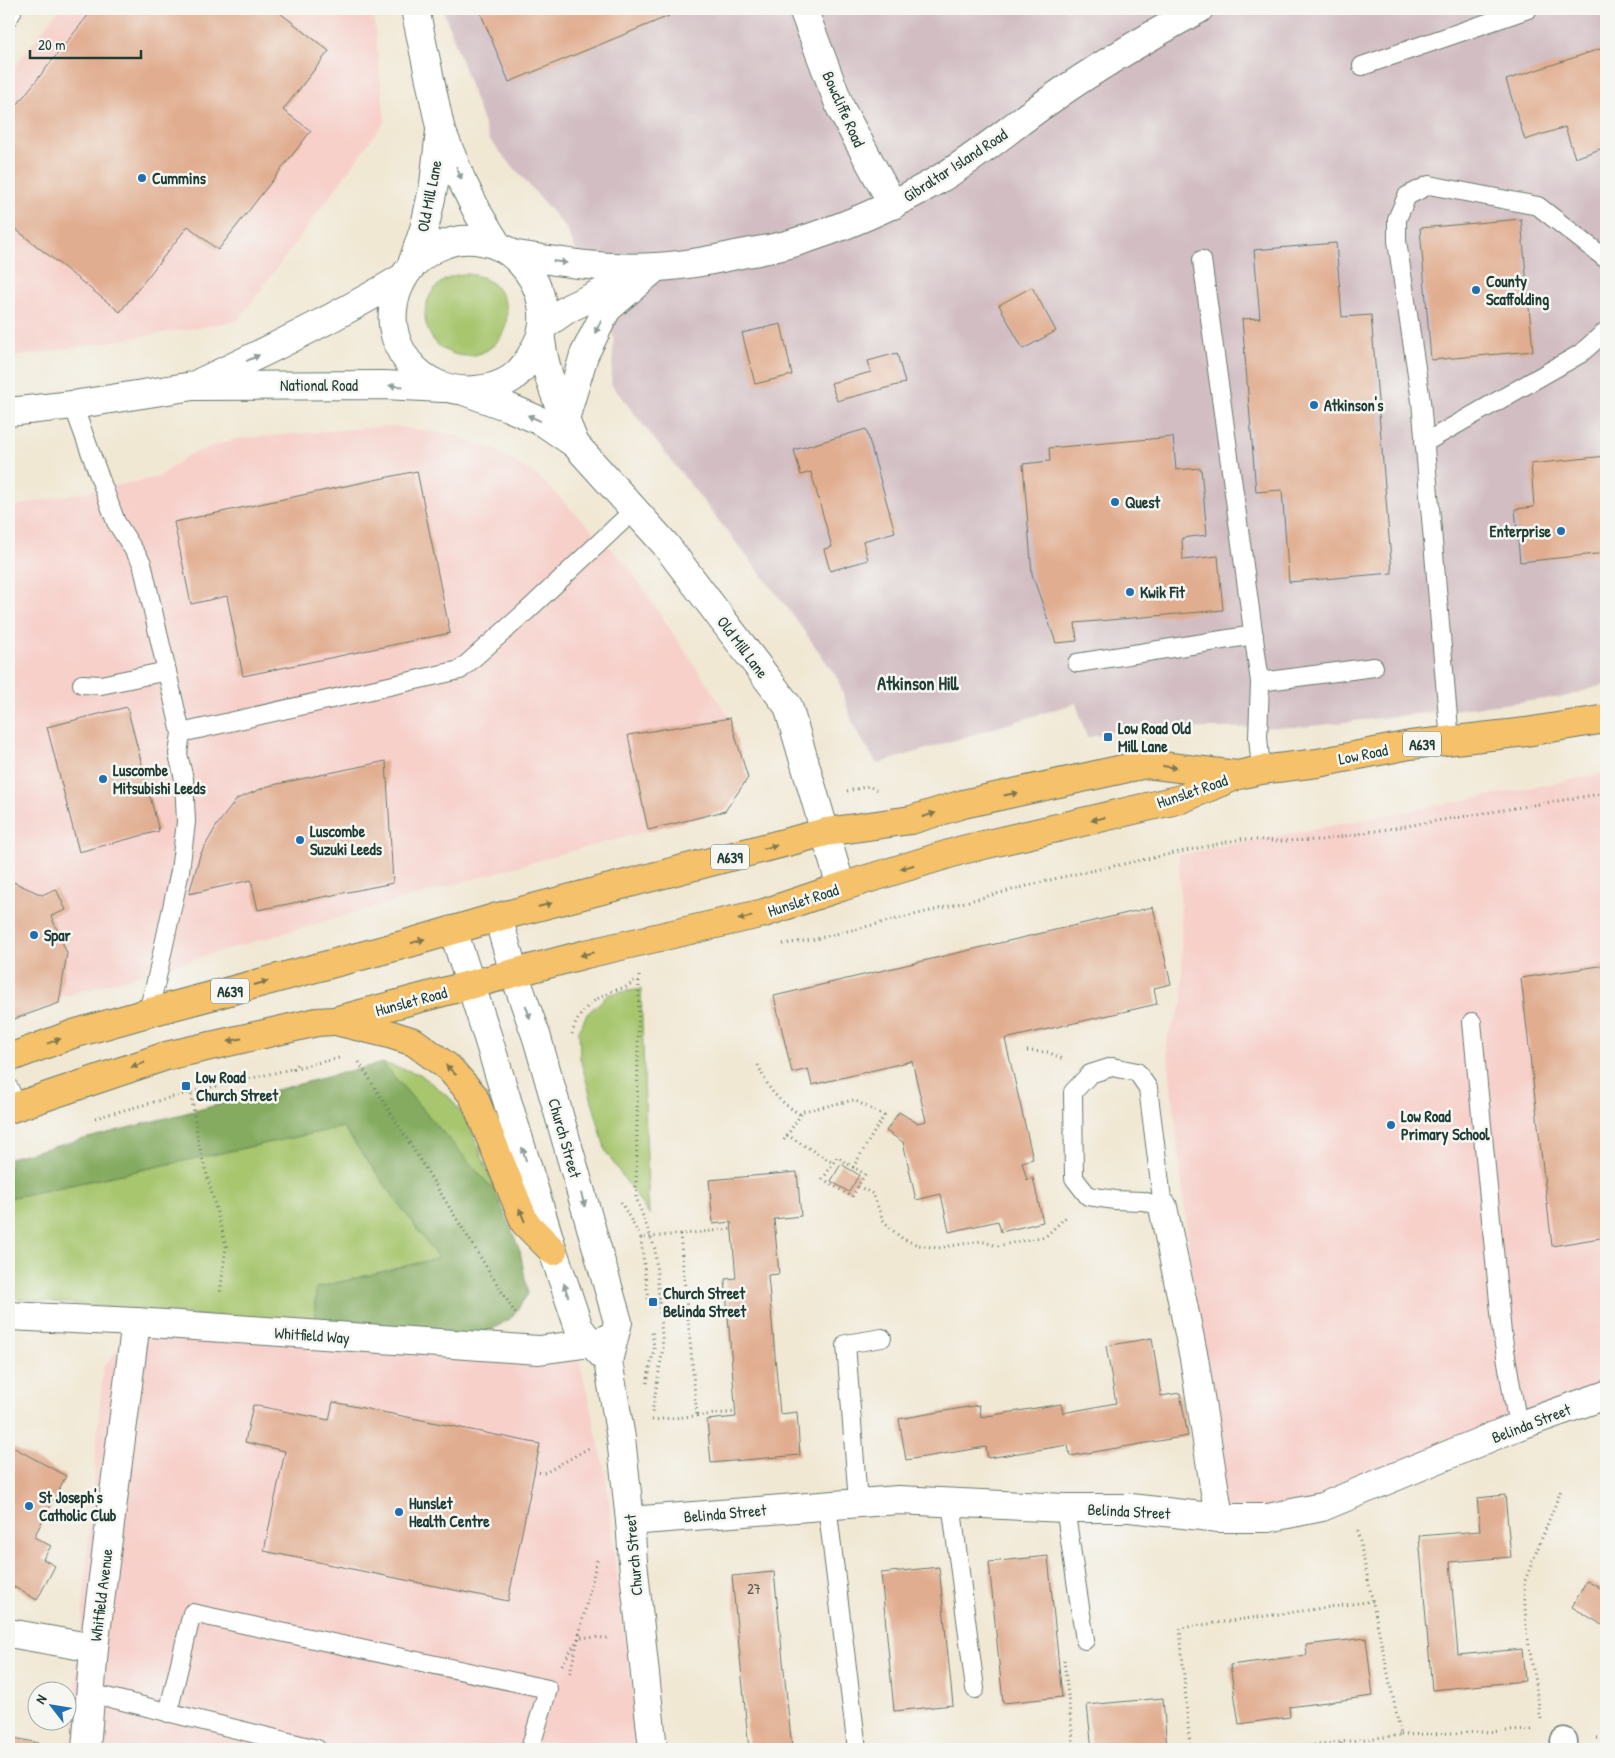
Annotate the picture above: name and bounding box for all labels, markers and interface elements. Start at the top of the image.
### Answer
scale bar [30,28,141,60]
text: 20 m [38,34,65,55]
street label: Bowcliffe Road [818,68,870,150]
street label: Gibraltar Island Road [899,123,1011,207]
street label: Old Mill Lane [411,158,447,234]
one-way arrow [455,166,463,180]
place label: Cummins [152,167,207,189]
marker: Cummins [136,172,148,184]
one-way arrow [552,258,568,266]
place label: County Scaffolding [1486,270,1549,311]
marker: County Scaffolding [1470,284,1482,296]
one-way arrow [594,320,602,334]
one-way arrow [246,354,260,362]
street label: National Road [280,374,358,396]
one-way arrow [388,381,404,389]
place label: Atkinson's [1324,394,1384,416]
marker: Atkinson's [1308,399,1320,411]
one-way arrow [527,414,541,422]
place label: Quest [1125,491,1160,513]
marker: Quest [1109,496,1121,508]
place label: Enterprise [1490,520,1552,543]
marker: Enterprise [1555,525,1567,537]
place label: Kwik Fit [1140,581,1185,603]
marker: Kwik Fit [1124,586,1136,598]
street label: Old Mill Lane [712,611,774,683]
district label: Atkinson Hill [877,671,960,696]
place label: Low Road Old Mill Lane [1118,717,1192,757]
marker: Low Road Old Mill Lane [1102,731,1114,743]
road number: A639 [1403,732,1441,756]
street label: Low Road [1336,738,1390,770]
place label: Luscombe Mitsubishi Leeds [113,759,206,799]
one-way arrow [1162,763,1178,771]
street label: Hunslet Road [1154,769,1230,813]
marker: Luscombe Mitsubishi Leeds [97,773,109,785]
one-way arrow [1003,790,1018,798]
one-way arrow [921,810,936,818]
one-way arrow [1091,815,1106,823]
place label: Luscombe Suzuki Leeds [310,820,383,860]
marker: Luscombe Suzuki Leeds [294,834,306,846]
one-way arrow [762,842,777,850]
road number: A639 [711,844,749,870]
one-way arrow [899,864,914,871]
street label: Hunslet Road [765,878,841,922]
one-way arrow [537,901,552,909]
one-way arrow [737,914,752,922]
place label: Spar [44,924,71,947]
marker: Spar [28,929,40,941]
one-way arrow [411,936,426,944]
one-way arrow [579,950,594,958]
road number: A639 [211,978,249,1004]
one-way arrow [254,978,269,986]
street label: Hunslet Road [373,981,449,1021]
one-way arrow [524,1005,532,1020]
one-way arrow [227,1036,242,1044]
one-way arrow [47,1037,62,1044]
one-way arrow [131,1062,146,1070]
one-way arrow [445,1065,457,1077]
place label: Low Road Church Street [196,1066,278,1106]
marker: Low Road Church Street [180,1080,192,1092]
street label: Church Street [543,1096,587,1181]
place label: Low Road Primary School [1401,1105,1490,1146]
marker: Low Road Primary School [1385,1119,1397,1131]
one-way arrow [519,1147,527,1162]
one-way arrow [579,1192,587,1207]
one-way arrow [517,1208,525,1222]
one-way arrow [562,1282,569,1297]
place label: Church Street Belinda Street [663,1282,746,1322]
marker: Church Street Belinda Street [647,1296,659,1308]
street label: Whitfield Way [274,1321,351,1349]
street label: Belinda Street [1488,1398,1574,1448]
place label: St Joseph's Catholic Club [39,1486,117,1526]
place label: Hunslet Health Centre [409,1492,490,1532]
street label: Belinda Street [683,1498,768,1528]
street label: Belinda Street [1087,1498,1172,1524]
marker: St Joseph's Catholic Club [23,1500,35,1512]
marker: Hunslet Health Centre [393,1506,405,1518]
street label: Church Street [618,1513,648,1597]
street label: Whitfield Avenue [84,1547,118,1643]
house number: 27 [747,1579,761,1598]
north arrow [28,1680,78,1730]
text: N [30,1690,51,1707]

